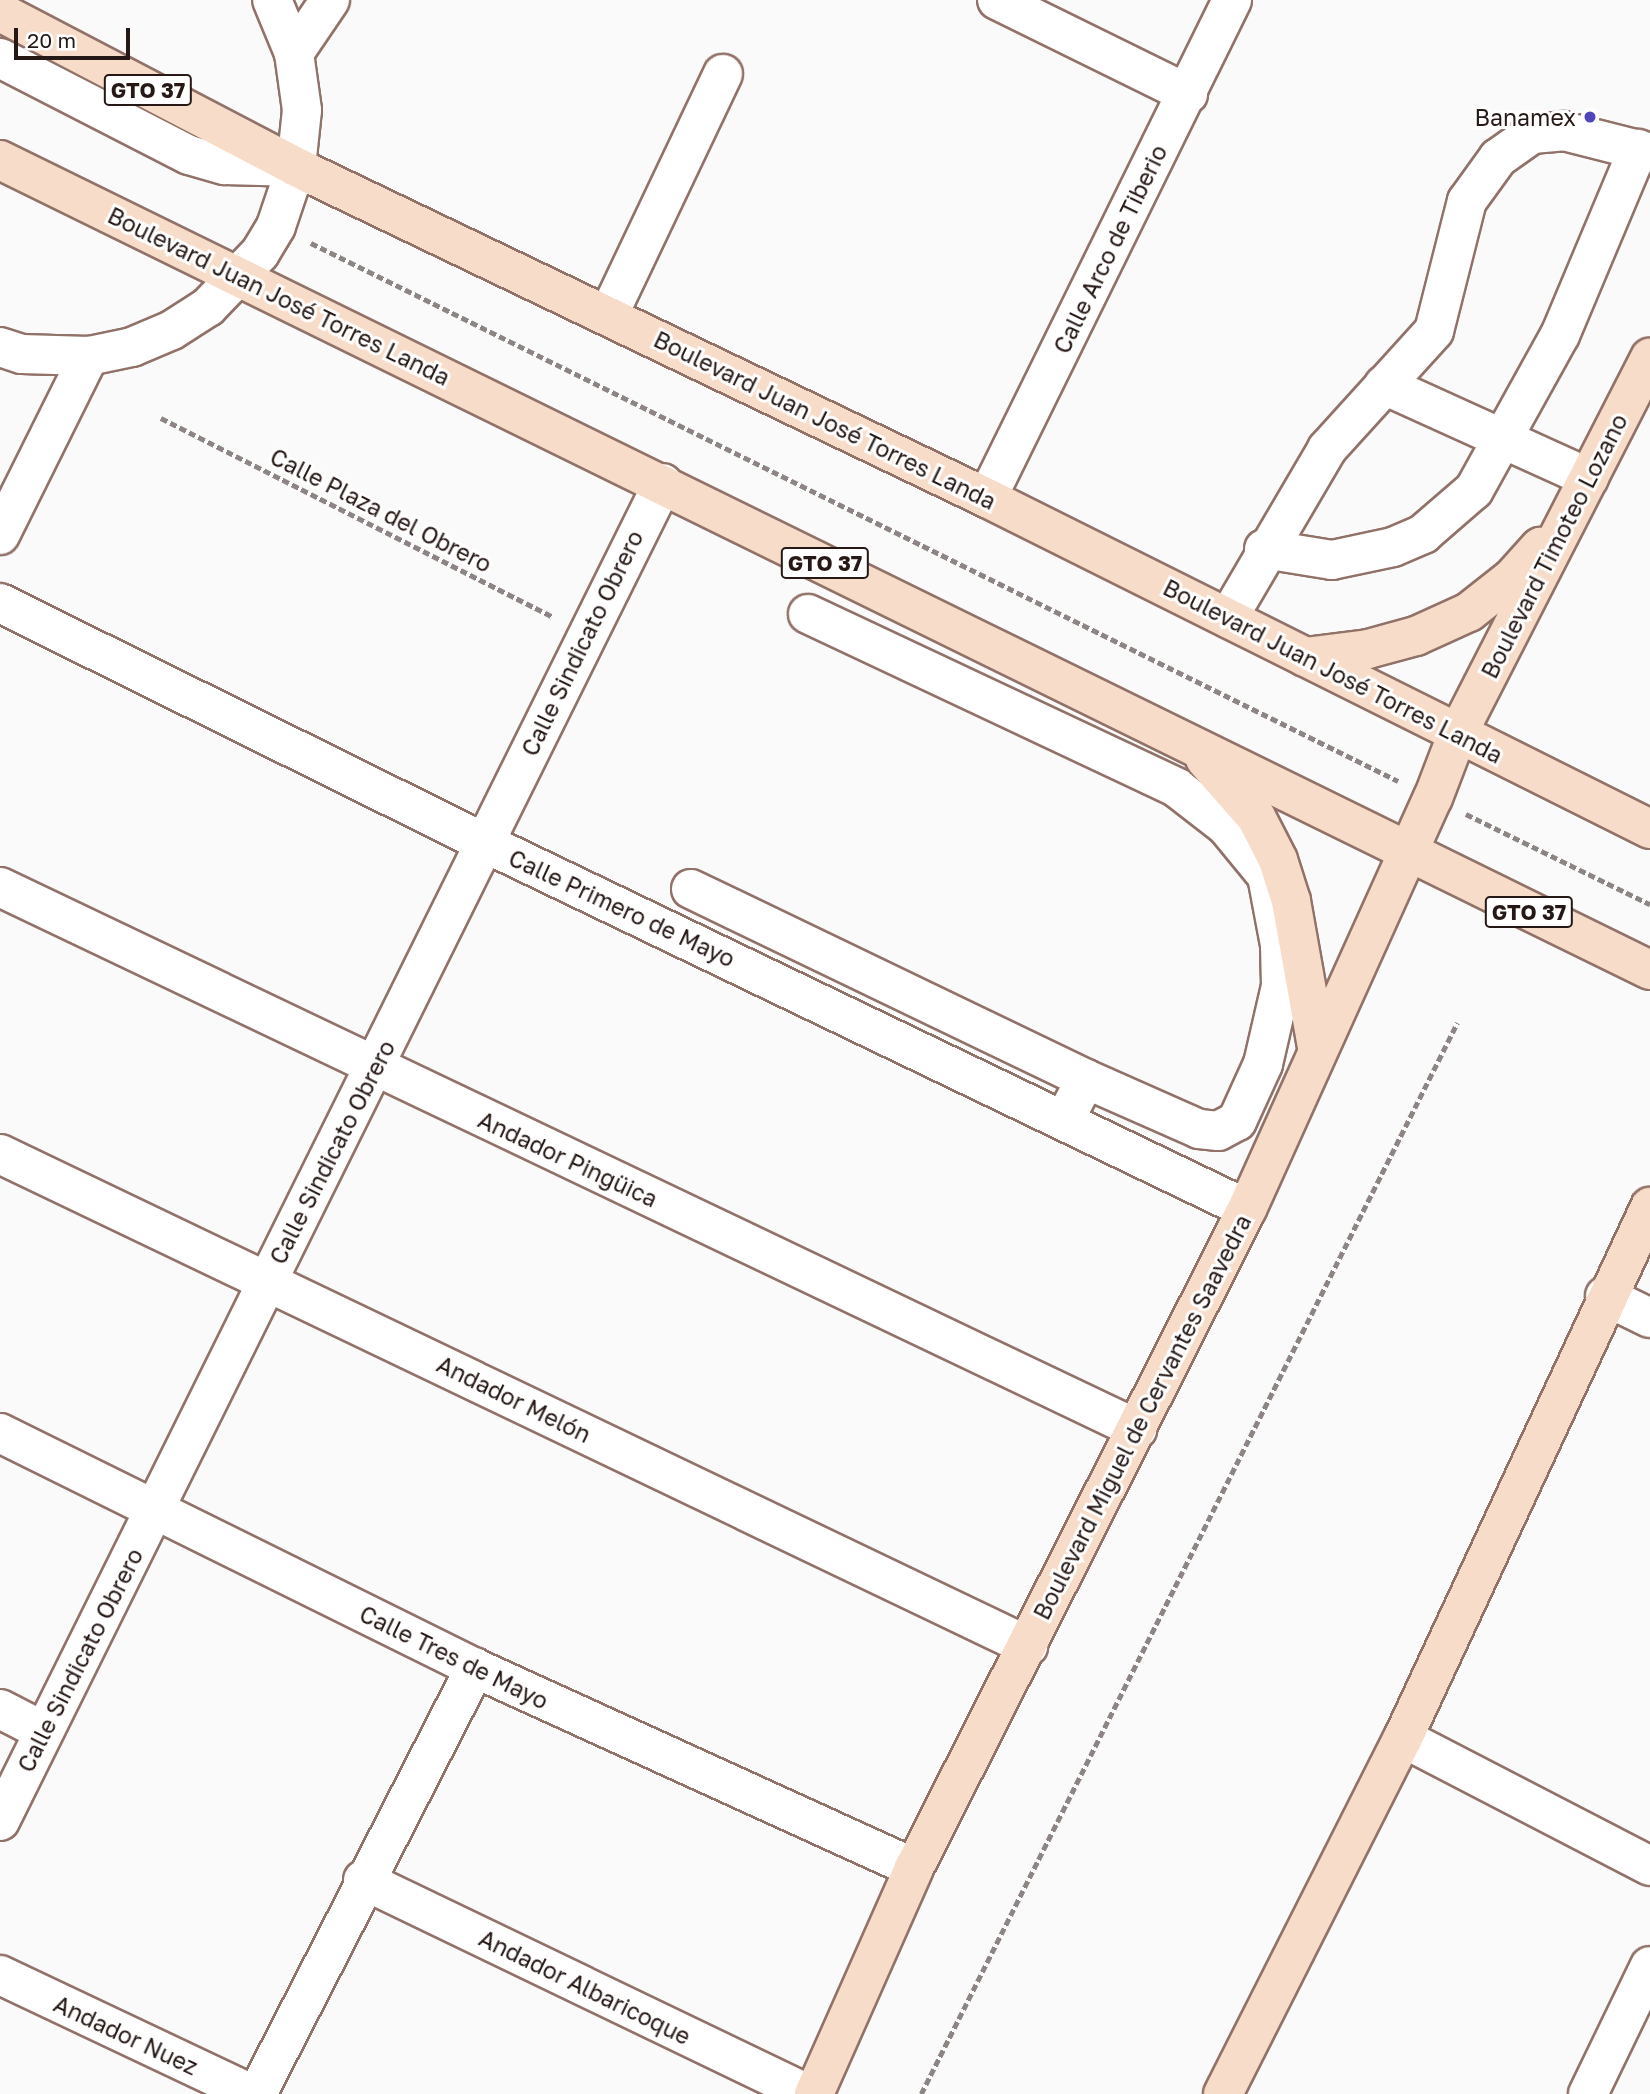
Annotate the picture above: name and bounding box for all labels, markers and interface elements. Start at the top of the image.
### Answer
scale bar [18,14,133,58]
text: 20 m [27,27,76,53]
road number: GTO 37 [102,72,194,108]
place label: Banamex [1475,103,1576,131]
marker: Banamex [1582,109,1598,125]
street label: Calle Arco de Tiberio [1048,140,1172,358]
street label: Boulevard Juan José Torres Landa [104,201,454,391]
street label: Boulevard Juan José Torres Landa [650,325,1000,515]
street label: Boulevard Timoteo Lozano [1475,409,1633,683]
street label: Calle Plaza del Obrero [266,442,496,578]
street label: Calle Sindicato Obrero [515,526,649,760]
road number: GTO 37 [780,546,870,580]
street label: Boulevard Juan José Torres Landa [1159,573,1507,769]
street label: Calle Primero de Mayo [505,843,739,973]
road number: GTO 37 [1484,894,1574,930]
street label: Calle Sindicato Obrero [264,1036,400,1268]
street label: Andador Pingüica [474,1105,662,1213]
street label: Boulevard Miguel de Cervantes Saavedra [1027,1210,1257,1624]
street label: Andador Melón [433,1350,595,1448]
street label: Calle Sindicato Obrero [12,1544,148,1776]
street label: Calle Tres de Mayo [355,1599,553,1715]
street label: Andador Albaricoque [475,1924,695,2050]
street label: Andador Nuez [50,1990,202,2080]

